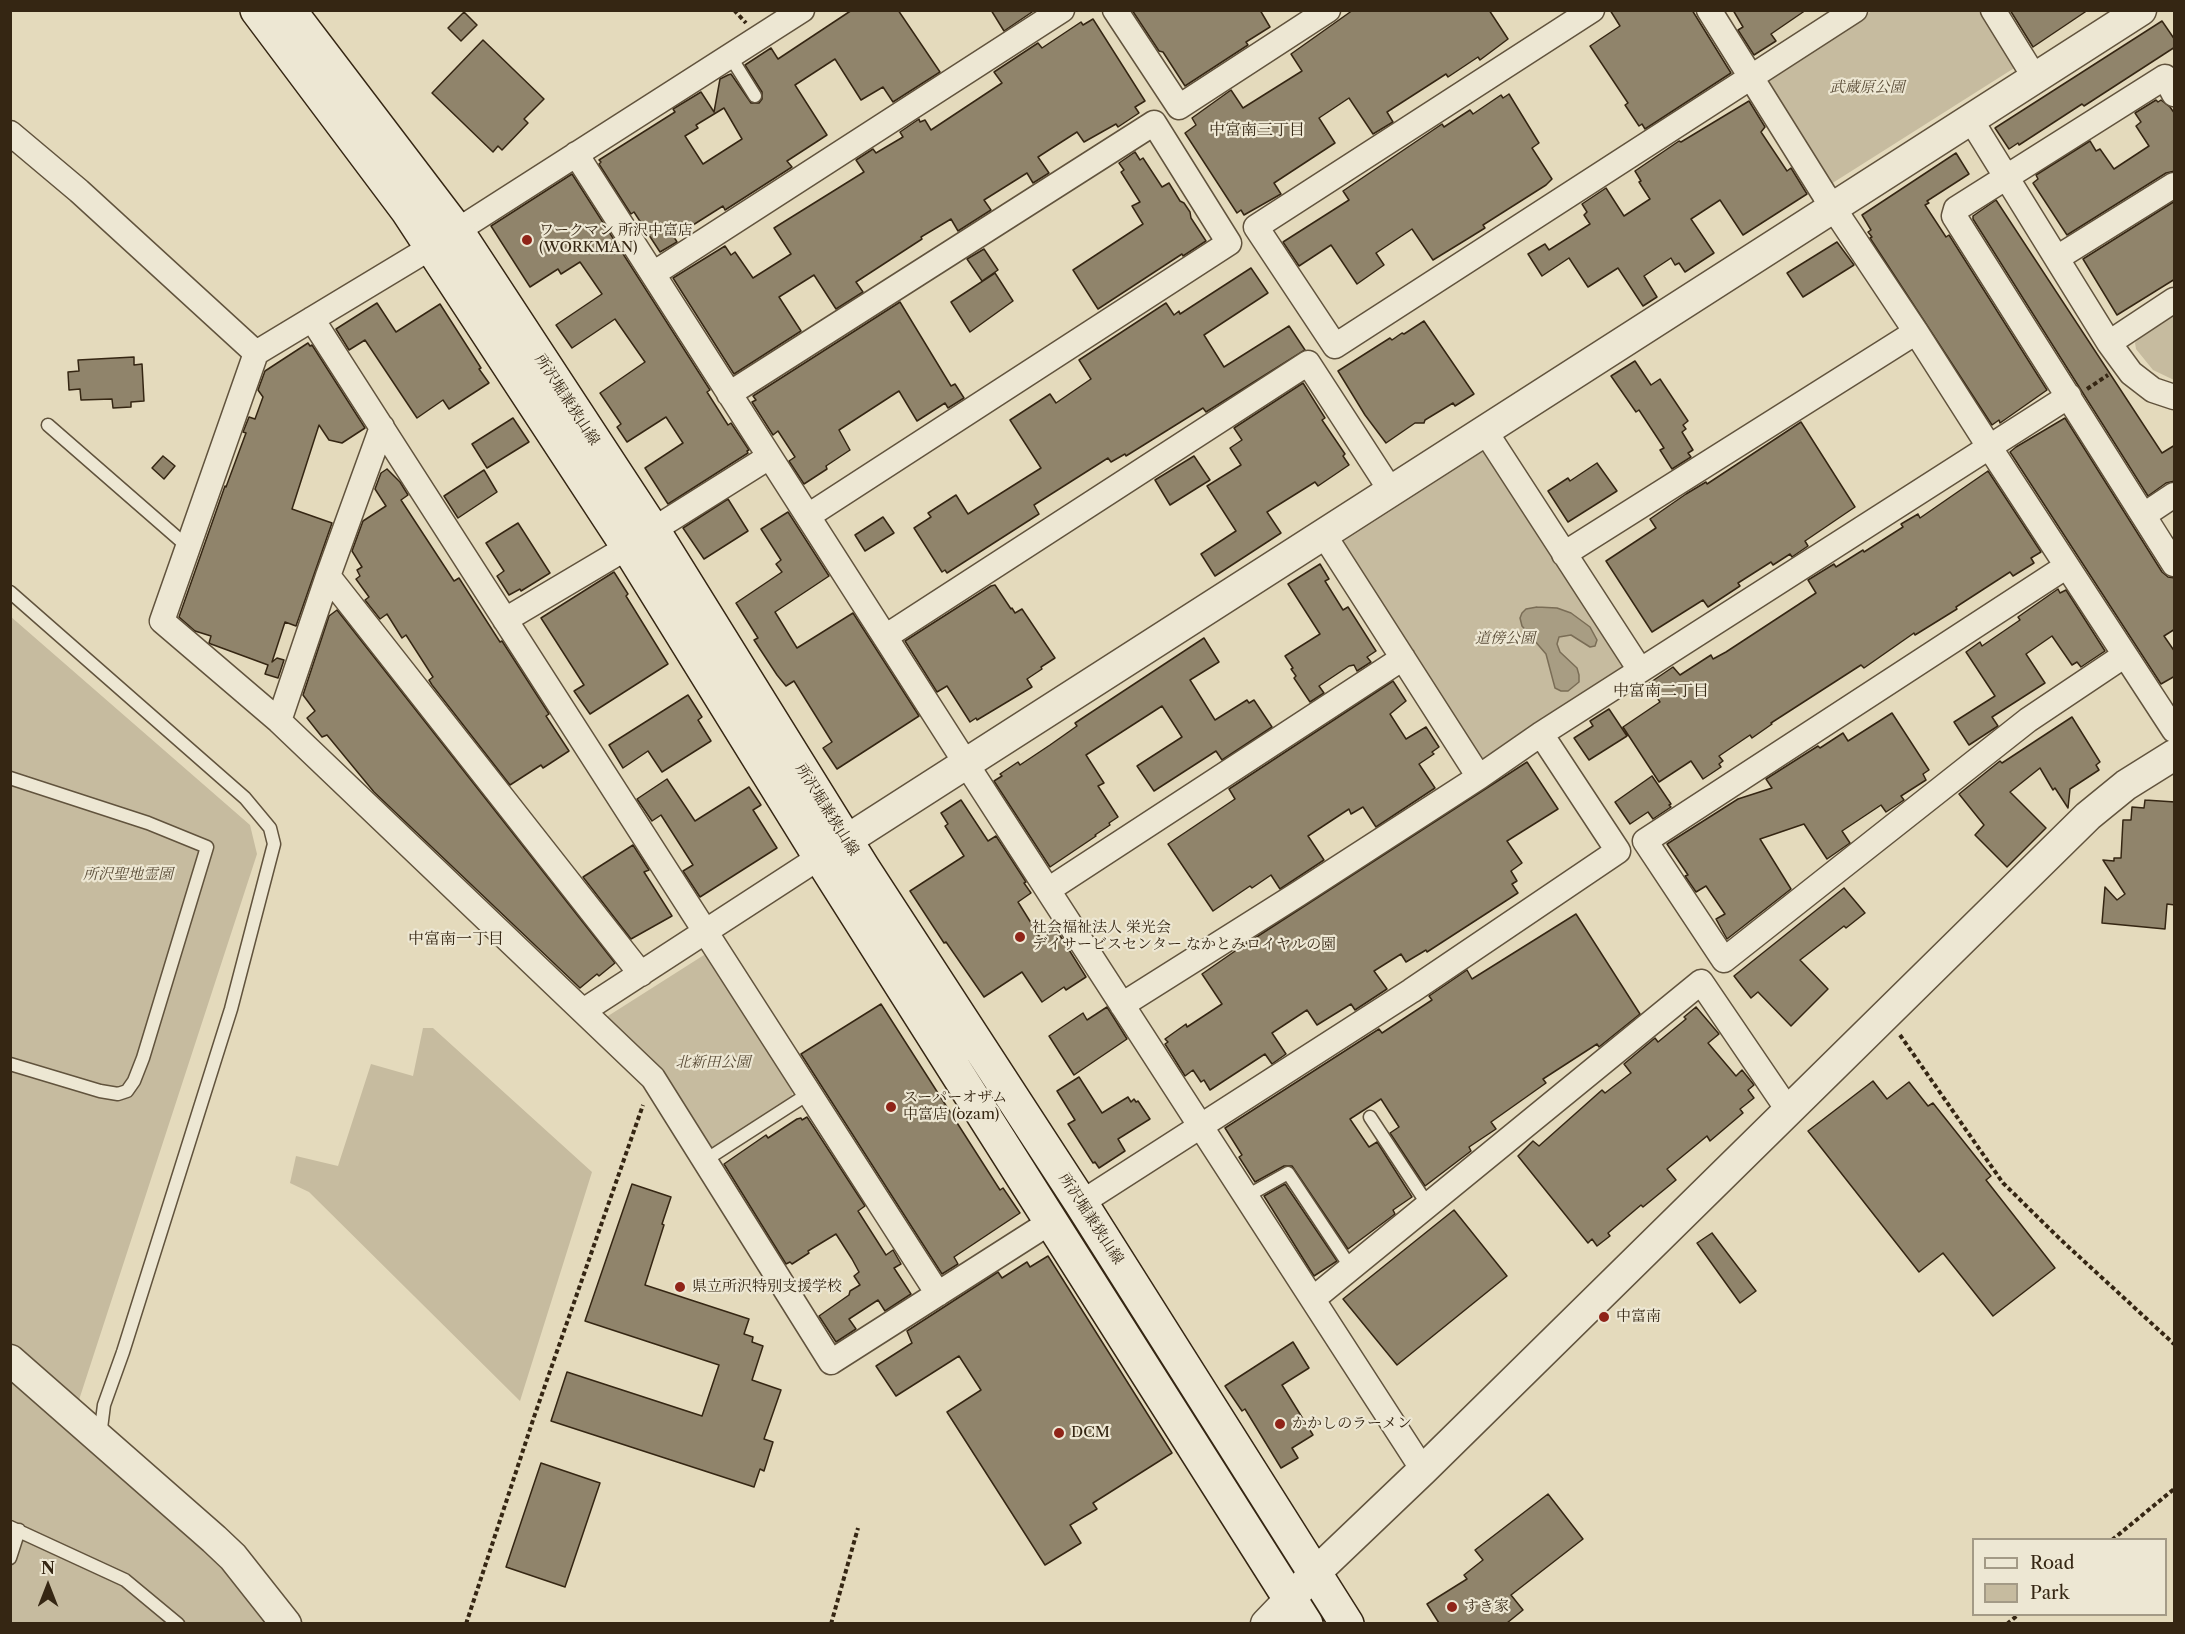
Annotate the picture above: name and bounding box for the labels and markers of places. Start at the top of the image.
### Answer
place label: ワークマン 所沢中富店 (WORKMAN) [539,222,693,257]
marker: ワークマン 所沢中富店 (WORKMAN) [520,233,534,247]
place label: 社会福祉法人 栄光会 デイサービスセンター なかとみロイヤルの園 [1032,919,1336,954]
marker: 社会福祉法人 栄光会 デイサービスセンター なかとみロイヤルの園 [1013,930,1027,944]
place label: スーパーオザム 中富店 (ozam) [903,1089,1007,1124]
marker: スーパーオザム 中富店 (ozam) [884,1100,898,1114]
place label: 県立所沢特別支援学校 [692,1278,842,1296]
marker: 県立所沢特別支援学校 [673,1280,687,1294]
place label: 中富南 [1616,1308,1661,1326]
marker: 中富南 [1597,1310,1611,1324]
place label: かかしのラーメン [1292,1415,1412,1433]
marker: かかしのラーメン [1273,1417,1287,1431]
place label: DCM [1071,1424,1110,1442]
marker: DCM [1052,1426,1066,1440]
place label: すき家 [1464,1598,1509,1616]
marker: すき家 [1445,1600,1459,1614]

